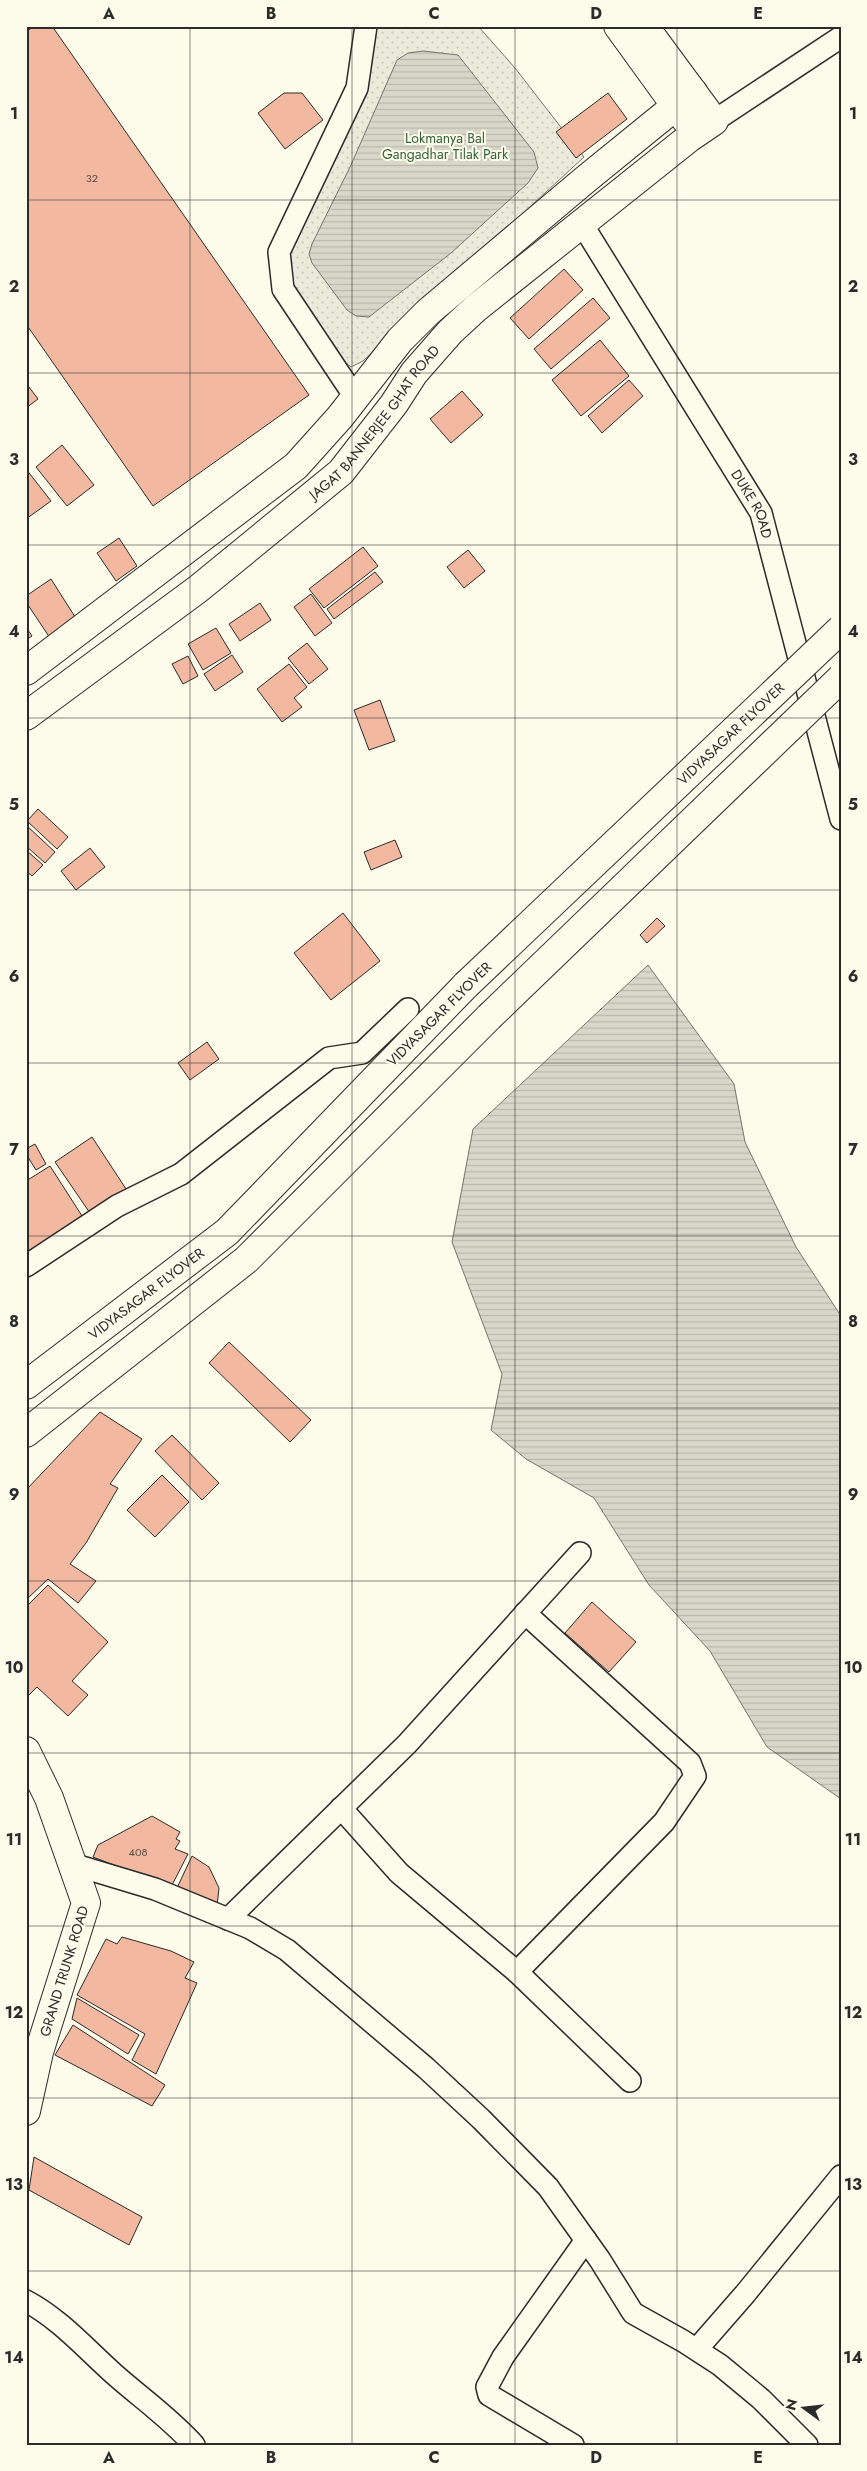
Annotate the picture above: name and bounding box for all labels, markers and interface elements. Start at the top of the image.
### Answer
text: A [102,2,115,25]
text: B [266,2,276,25]
text: C [428,2,440,25]
text: D [590,2,602,25]
text: E [753,2,763,25]
text: 1 [10,102,18,125]
text: 1 [849,102,857,125]
park label: Lokmanya Bal Gangadhar Tilak Park [382,128,509,164]
house number: 32 [86,170,98,186]
text: 2 [9,275,19,298]
text: 2 [848,275,858,298]
street label: JAGAT BANNERJEE GHAT ROAD [303,341,444,505]
text: 3 [9,448,19,471]
text: 3 [848,448,858,471]
street label: DUKE ROAD [726,466,777,540]
text: 4 [8,620,20,643]
text: 4 [847,620,859,643]
street label: VIDYASAGAR FLYOVER [673,678,789,789]
text: 5 [9,793,19,816]
text: 5 [848,793,858,816]
street label: VIDYASAGAR FLYOVER [382,957,496,1071]
text: 6 [9,965,19,988]
text: 6 [848,965,858,988]
text: 7 [9,1138,19,1161]
text: 7 [848,1138,858,1161]
street label: VIDYASAGAR FLYOVER [84,1243,208,1344]
text: 8 [9,1310,19,1333]
text: 8 [848,1310,858,1333]
text: 9 [9,1483,19,1506]
text: 9 [848,1483,858,1506]
text: 10 [5,1656,23,1679]
text: 10 [844,1656,862,1679]
text: 11 [6,1828,22,1851]
text: 11 [845,1828,861,1851]
house number: 408 [128,1844,148,1860]
street label: GRAND TRUNK ROAD [35,1903,93,2039]
text: 12 [5,2001,23,2024]
text: 12 [844,2001,862,2024]
text: 13 [5,2173,23,2196]
text: 13 [844,2173,862,2196]
text: 14 [4,2346,24,2369]
text: 14 [843,2346,863,2369]
north arrow [780,2384,830,2434]
text: N [780,2397,803,2413]
text: A [102,2446,115,2469]
text: B [266,2446,276,2469]
text: C [428,2446,440,2469]
text: D [590,2446,602,2469]
text: E [753,2446,763,2469]

